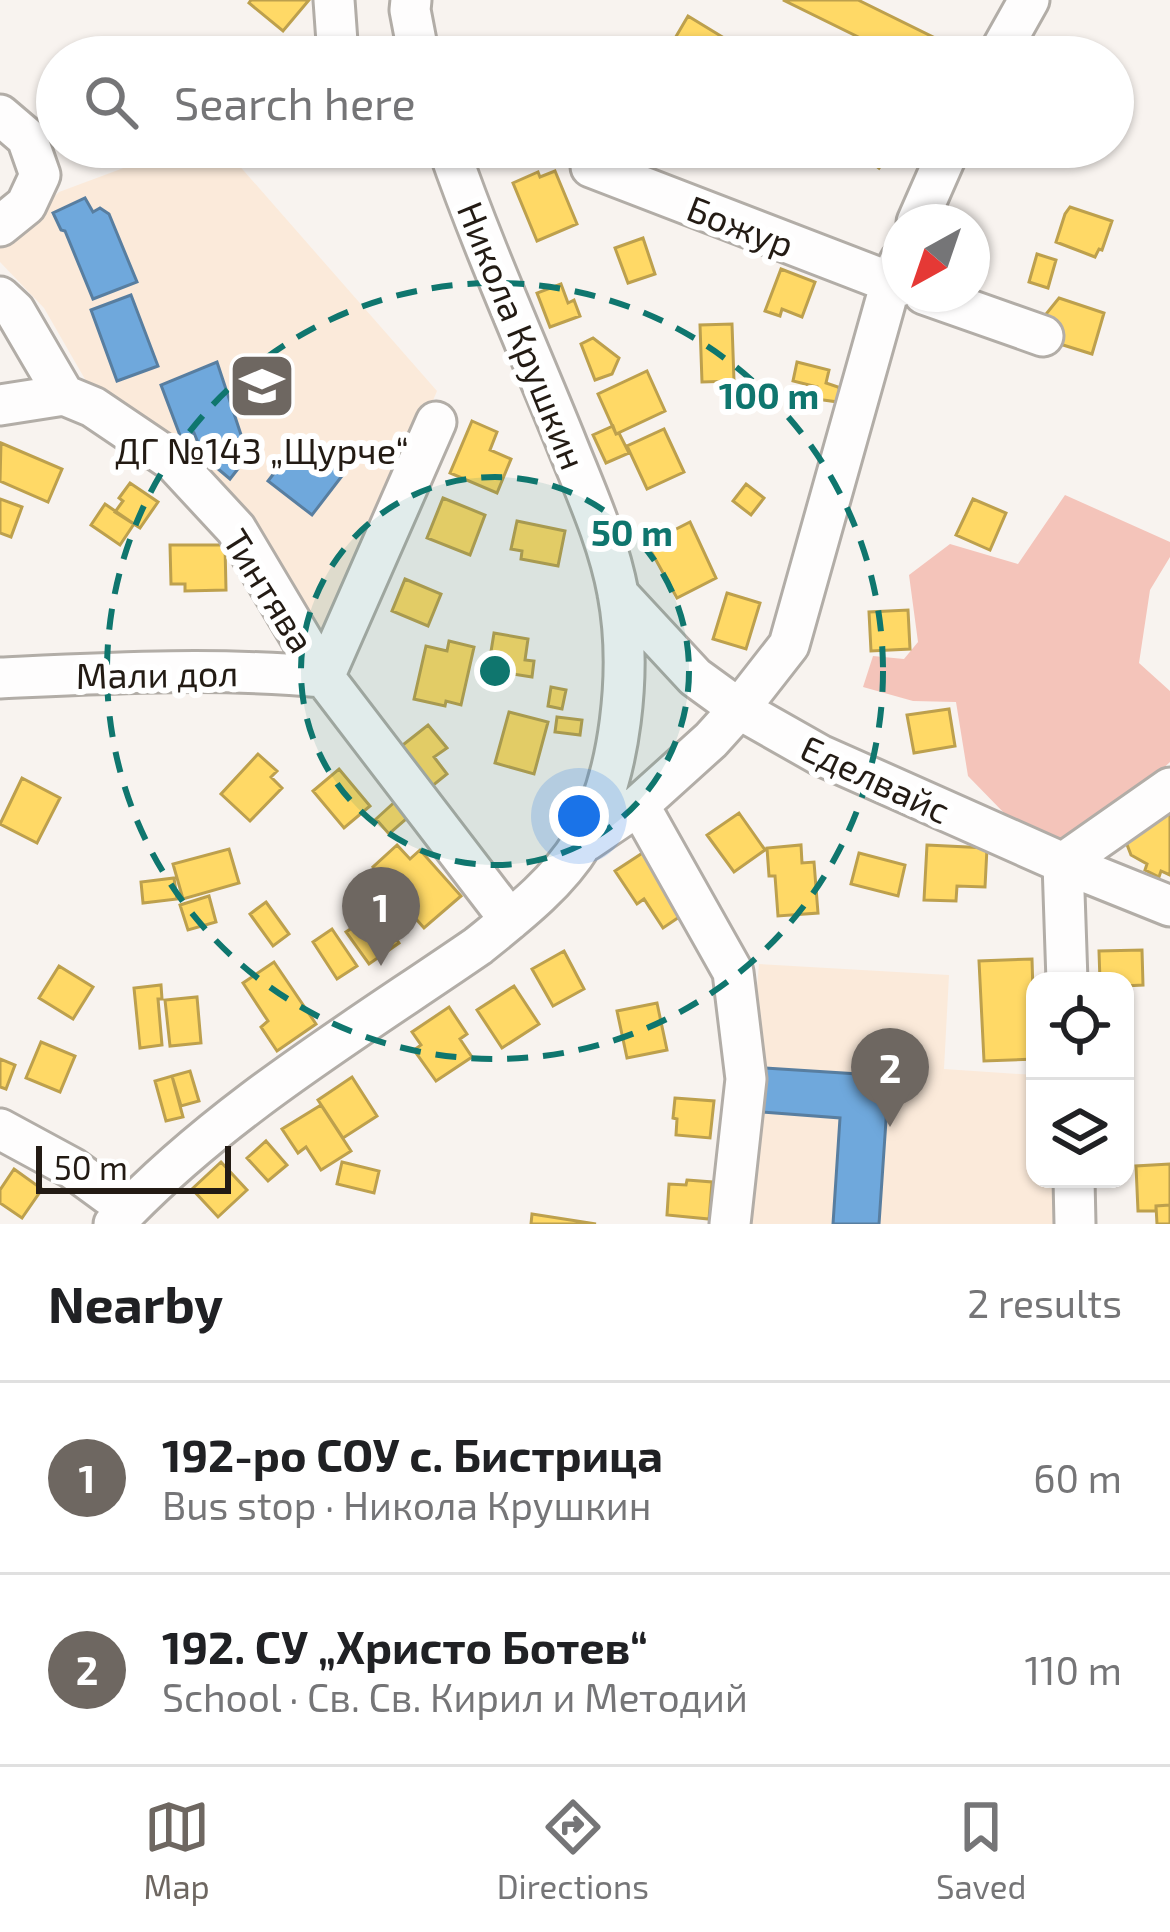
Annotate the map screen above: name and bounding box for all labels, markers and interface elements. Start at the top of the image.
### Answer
search box [36,36,1134,168]
icon: search [78,69,144,135]
text: Search here [174,75,416,129]
street label: Божур [681,185,800,266]
street label: Никола Крушкин [449,195,596,475]
north arrow [882,204,990,312]
school or university icon: ДГ №143 „Щурче“ [227,351,297,421]
text: 100 m [719,373,819,416]
place label: ДГ №143 „Щурче“ [115,428,409,472]
text: 50 m [591,510,673,553]
street label: Тинтява [215,521,325,659]
street label: Мали дол [75,650,239,696]
centre of rings [474,650,516,692]
street label: Еделвайс [795,725,957,831]
your location [549,786,609,846]
pin: 1 [342,867,420,966]
map controls [1026,972,1134,1188]
button: locate [1026,972,1134,1080]
pin: 2 [851,1028,929,1127]
button: layers [1026,1080,1134,1188]
scale bar [36,1140,231,1193]
text: 50 m [54,1147,128,1187]
text: Nearby [48,1272,223,1333]
text: 2 results [967,1279,1122,1326]
text: 192-ро СОУ с. Бистрица [162,1427,663,1481]
text: 1 [79,1454,95,1501]
text: 60 m [1033,1454,1122,1501]
text: Bus stop · Никола Крушкин [162,1481,651,1528]
text: 192. СУ „Христо Ботев“ [162,1619,648,1673]
text: 2 [76,1646,98,1693]
text: 110 m [1025,1646,1122,1693]
text: School · Св. Св. Кирил и Методий [162,1673,748,1720]
tab: Map [144,1794,210,1906]
tab: Directions [497,1794,649,1906]
tab: Saved [936,1794,1026,1906]

